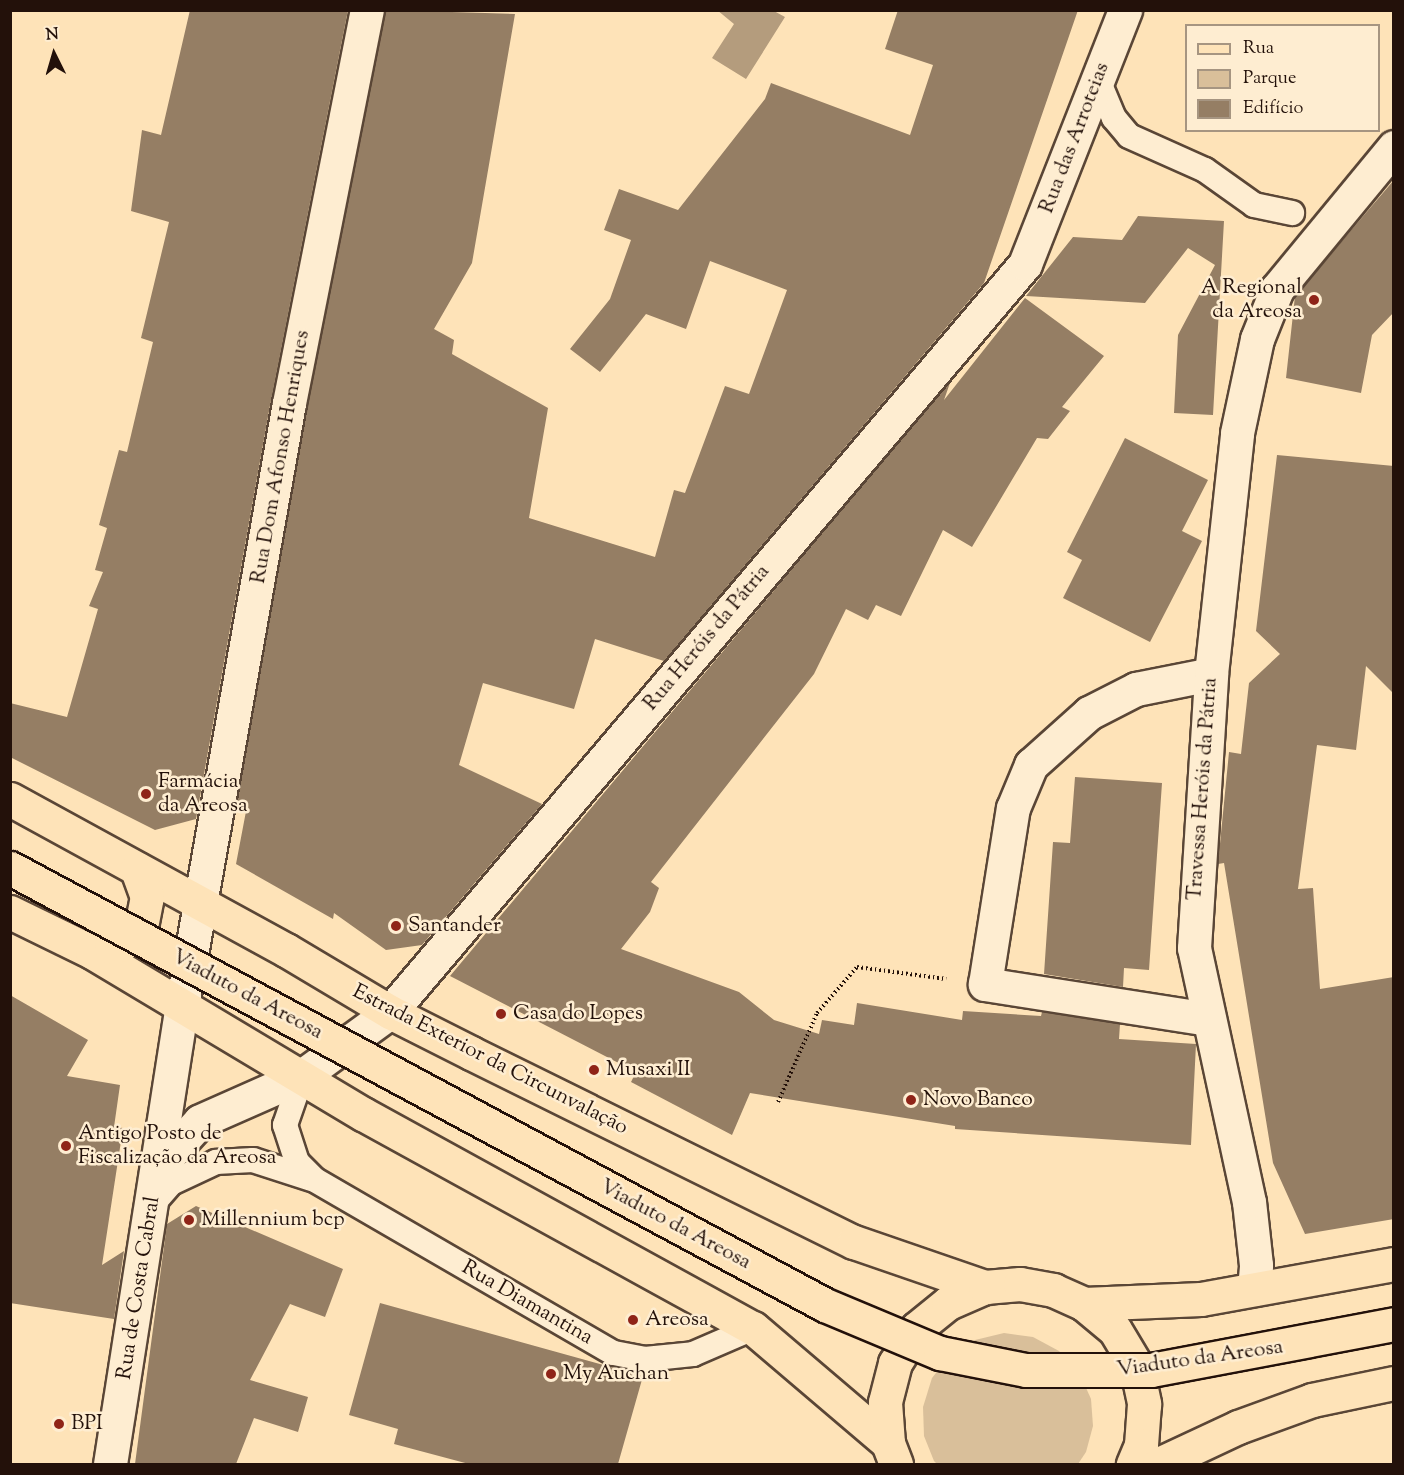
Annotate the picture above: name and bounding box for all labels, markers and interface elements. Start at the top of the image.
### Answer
north arrow [24,24,84,84]
text: N [45,24,60,48]
legend [1185,24,1380,132]
text: Rua [1243,36,1274,62]
street label: Rua das Arroteias [1035,59,1115,217]
text: Parque [1243,66,1296,92]
text: Edifício [1243,96,1303,122]
place label: A Regional da Areosa [1201,275,1302,325]
marker: A Regional da Areosa [1307,293,1321,307]
street label: Rua Dom Afonso Henriques [246,328,316,586]
street label: Rua Heróis da Pátria [639,560,775,716]
street label: Travessa Heróis da Pátria [1183,677,1223,901]
place label: Farmácia da Areosa [158,769,248,819]
marker: Farmácia da Areosa [139,787,153,801]
place label: Santander [408,913,501,939]
marker: Santander [389,919,403,933]
street label: Viaduto da Areosa [167,945,327,1045]
street label: Estrada Exterior da Circunvalação [348,979,632,1141]
place label: Casa do Lopes [513,1001,643,1027]
marker: Casa do Lopes [494,1007,508,1021]
place label: Musaxi II [606,1057,691,1083]
marker: Musaxi II [587,1063,601,1077]
place label: Novo Banco [923,1087,1033,1113]
marker: Novo Banco [904,1093,918,1107]
place label: Antigo Posto de Fiscalização da Areosa [78,1121,276,1171]
marker: Antigo Posto de Fiscalização da Areosa [59,1139,73,1153]
street label: Viaduto da Areosa [595,1175,755,1275]
street label: Rua de Costa Cabral [112,1195,166,1381]
place label: Millennium bcp [201,1207,345,1233]
marker: Millennium bcp [182,1213,196,1227]
street label: Rua Diamantina [457,1255,597,1351]
place label: Areosa [645,1307,709,1333]
marker: Areosa [626,1313,640,1327]
street label: Viaduto da Areosa [1115,1335,1285,1383]
place label: My Auchan [563,1361,669,1387]
marker: My Auchan [544,1367,558,1381]
place label: BPI [71,1411,103,1437]
marker: BPI [52,1417,66,1431]

